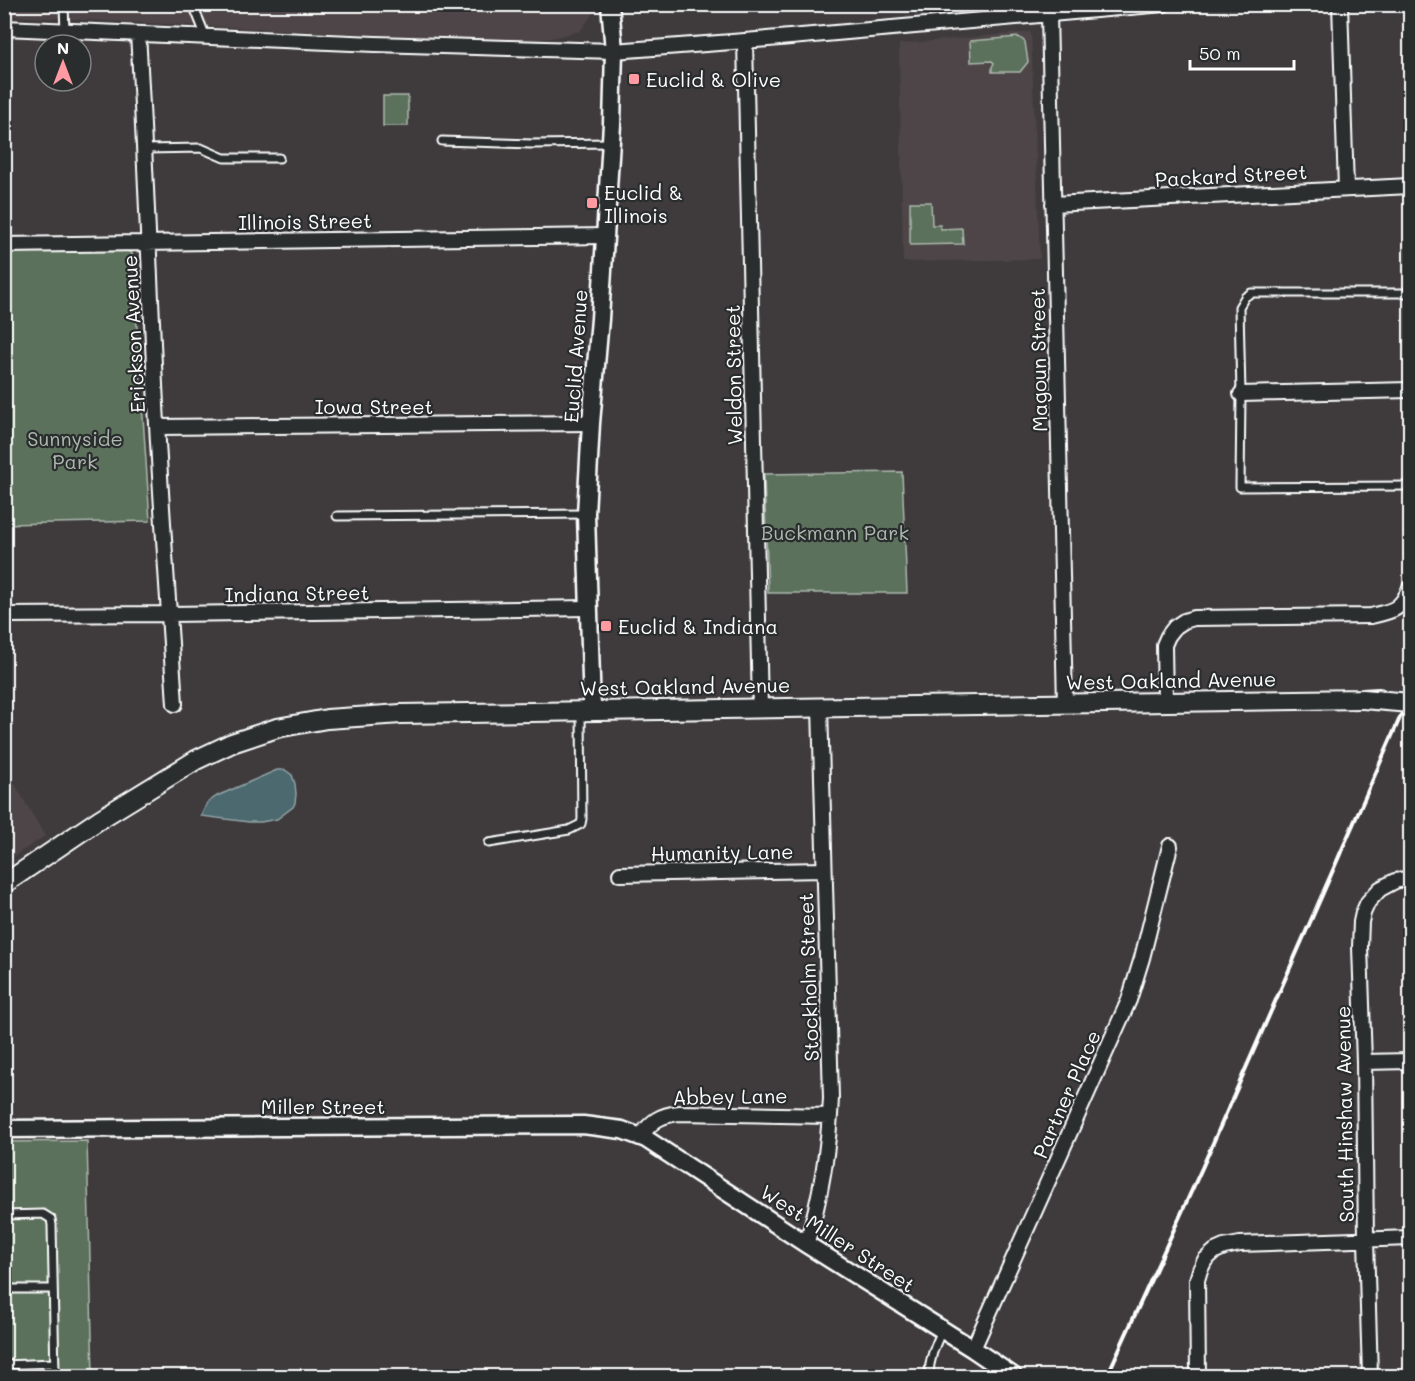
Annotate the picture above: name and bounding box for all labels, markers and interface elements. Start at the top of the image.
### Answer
north arrow [33,33,93,93]
scale bar [1190,33,1294,71]
text: N [57,37,69,58]
text: 50 m [1199,41,1241,65]
place label: Euclid & Olive [646,66,781,92]
marker: Euclid & Olive [627,72,641,86]
street label: Packard Street [1154,158,1308,192]
place label: Euclid & Illinois [604,179,683,228]
marker: Euclid & Illinois [585,196,599,210]
street label: Illinois Street [238,207,372,235]
street label: Erickson Avenue [116,254,150,414]
street label: Euclid Avenue [557,288,593,424]
street label: Magoun Street [1024,288,1052,432]
street label: Weldon Street [719,304,747,446]
street label: Iowa Street [315,393,433,419]
park label: Sunnyside Park [27,425,123,474]
park label: Buckmann Park [761,519,909,545]
street label: Indiana Street [224,579,370,607]
place label: Euclid & Indiana [618,613,778,639]
marker: Euclid & Indiana [599,619,613,633]
street label: West Oakland Avenue [1065,665,1277,695]
street label: West Oakland Avenue [579,671,791,701]
street label: Humanity Lane [650,838,794,866]
street label: Stockholm Street [792,892,824,1062]
street label: South Hinshaw Avenue [1329,1005,1359,1223]
street label: Partner Place [1026,1026,1106,1162]
street label: Abbey Lane [672,1082,788,1110]
street label: Miller Street [261,1093,385,1119]
street label: West Miller Street [756,1178,920,1298]

